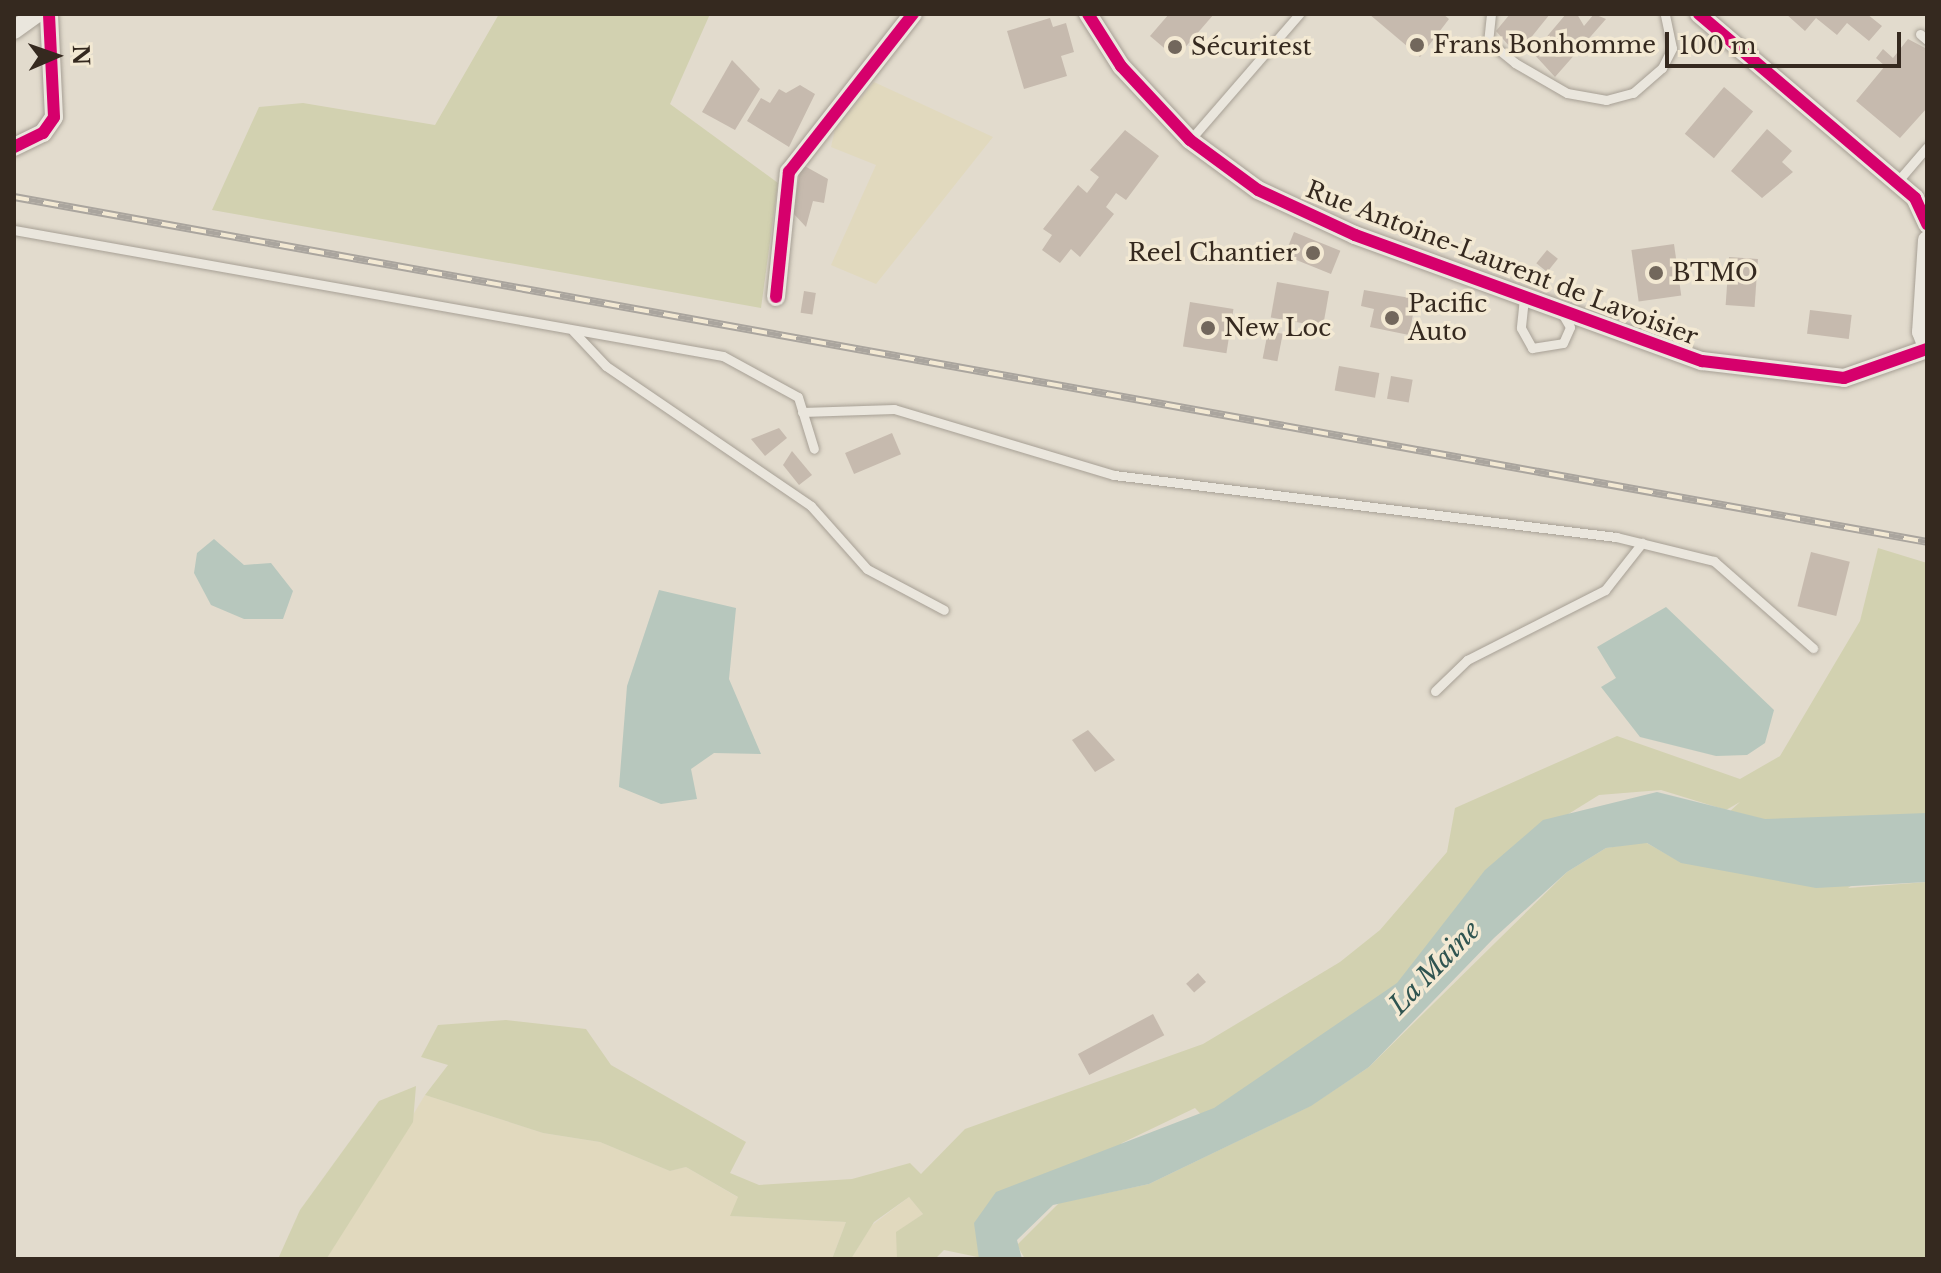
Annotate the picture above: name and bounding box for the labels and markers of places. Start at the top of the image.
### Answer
place label: Frans Bonhomme [1433,31,1656,59]
place label: Sécuritest [1191,33,1312,61]
marker: Frans Bonhomme [1408,36,1426,54]
marker: Sécuritest [1166,38,1184,56]
place label: Reel Chantier [1128,239,1297,267]
marker: Reel Chantier [1304,244,1322,262]
place label: BTMO [1672,259,1758,287]
marker: BTMO [1647,264,1665,282]
place label: Pacific Auto [1408,290,1487,346]
marker: Pacific Auto [1383,309,1401,327]
place label: New Loc [1224,314,1332,342]
marker: New Loc [1199,319,1217,337]

